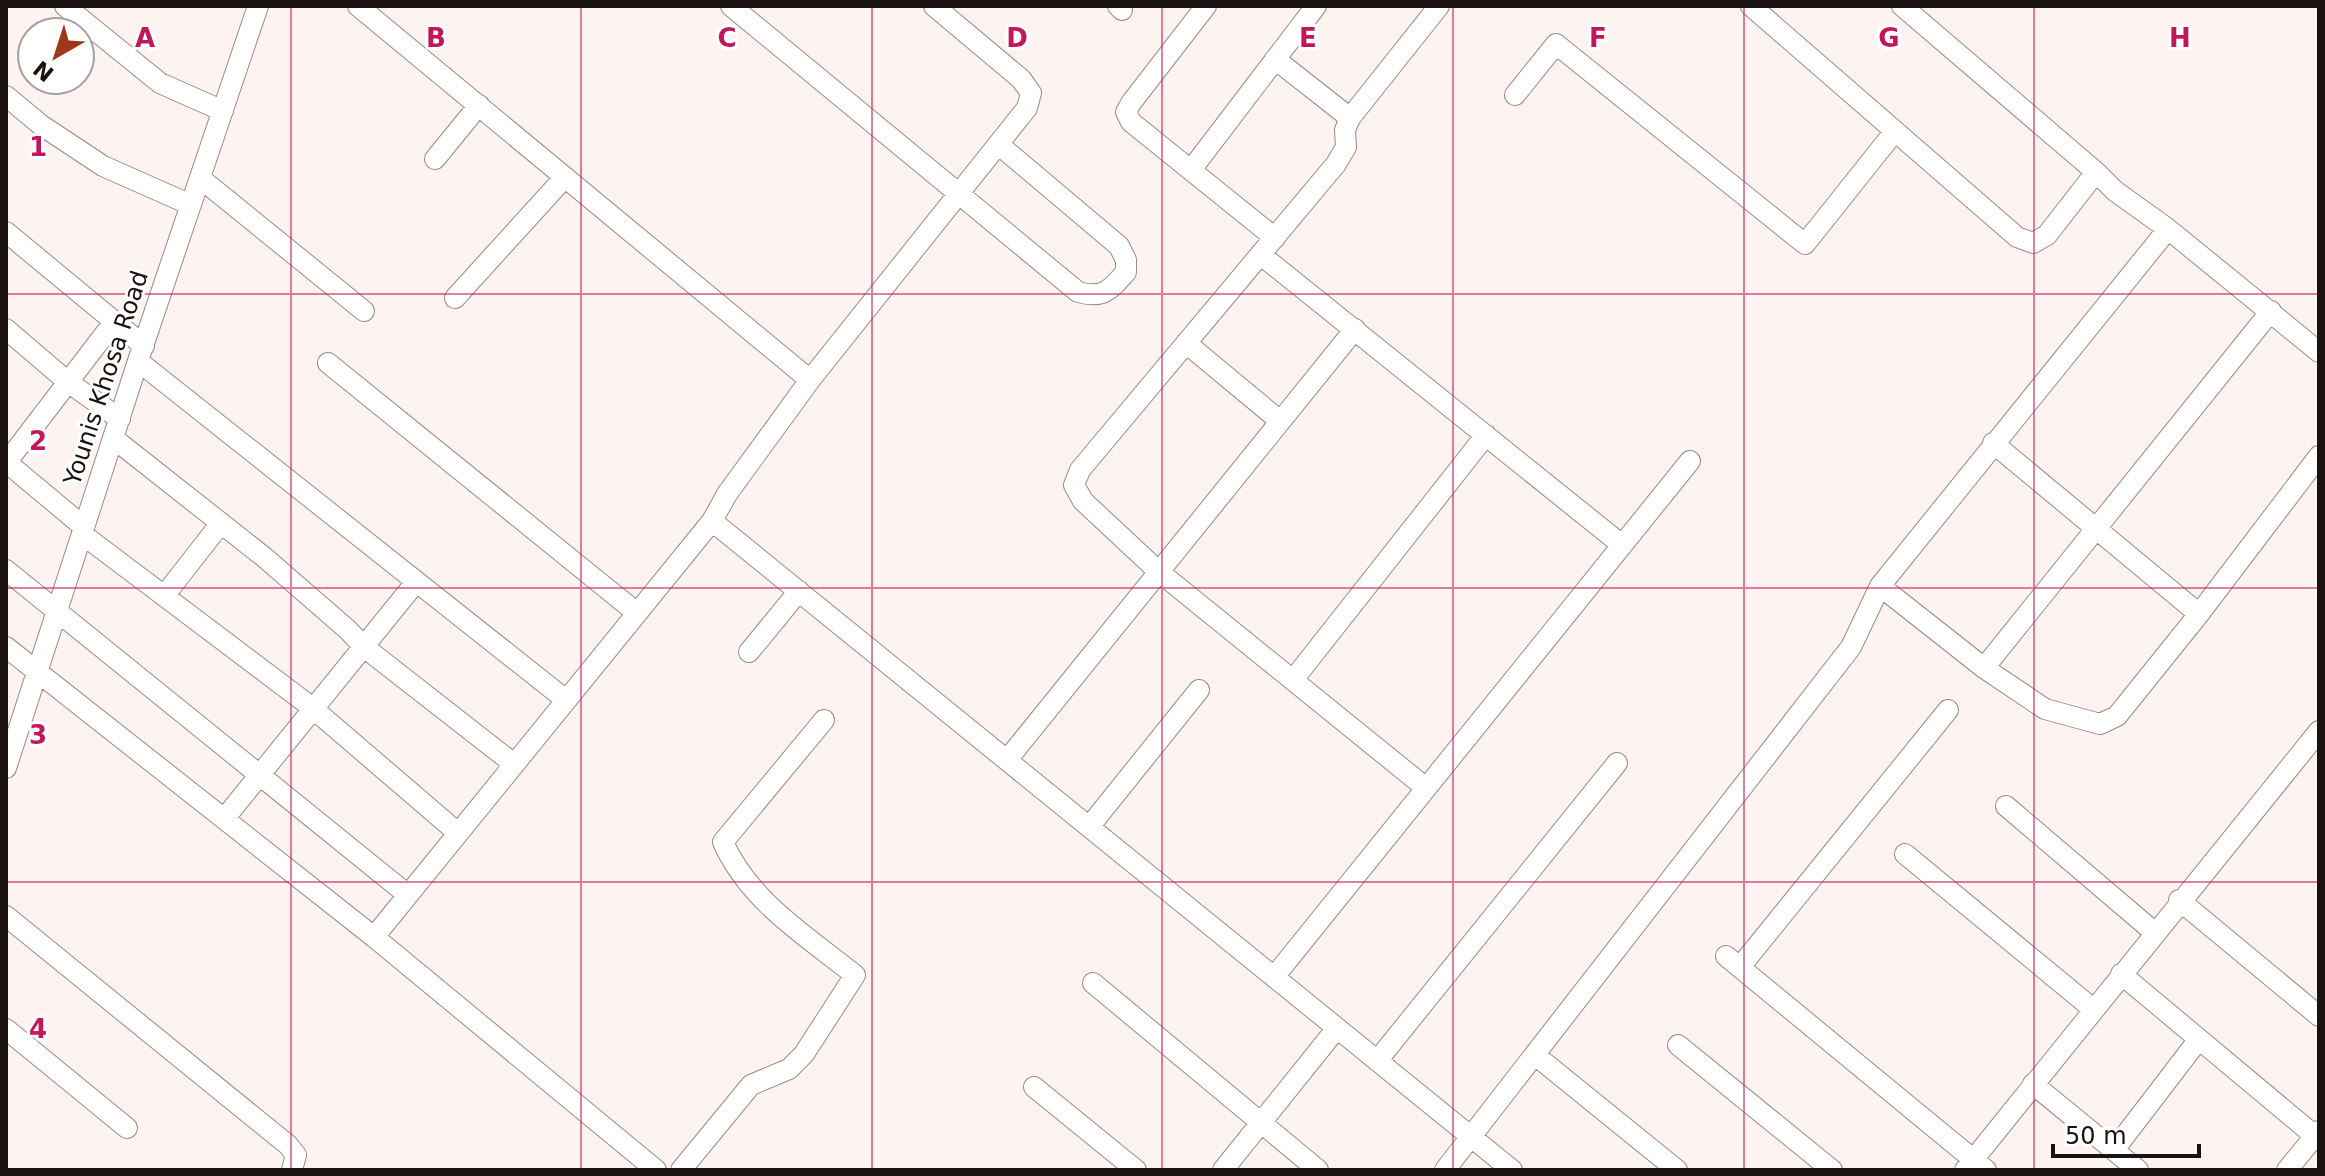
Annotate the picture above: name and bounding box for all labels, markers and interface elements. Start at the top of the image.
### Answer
north arrow [16,16,96,96]
text: A [135,23,155,53]
text: B [426,23,446,53]
text: C [717,23,737,53]
text: D [1006,23,1028,53]
text: E [1299,23,1317,53]
text: F [1589,23,1607,53]
text: G [1878,23,1900,53]
text: H [2169,23,2191,53]
text: N [29,56,59,87]
text: 1 [29,132,47,162]
street label: Younis Khosa Road [58,267,154,490]
text: 2 [29,426,47,456]
text: 3 [29,720,47,750]
text: 4 [29,1014,47,1044]
scale bar [2053,1108,2199,1158]
text: 50 m [2065,1122,2127,1150]

